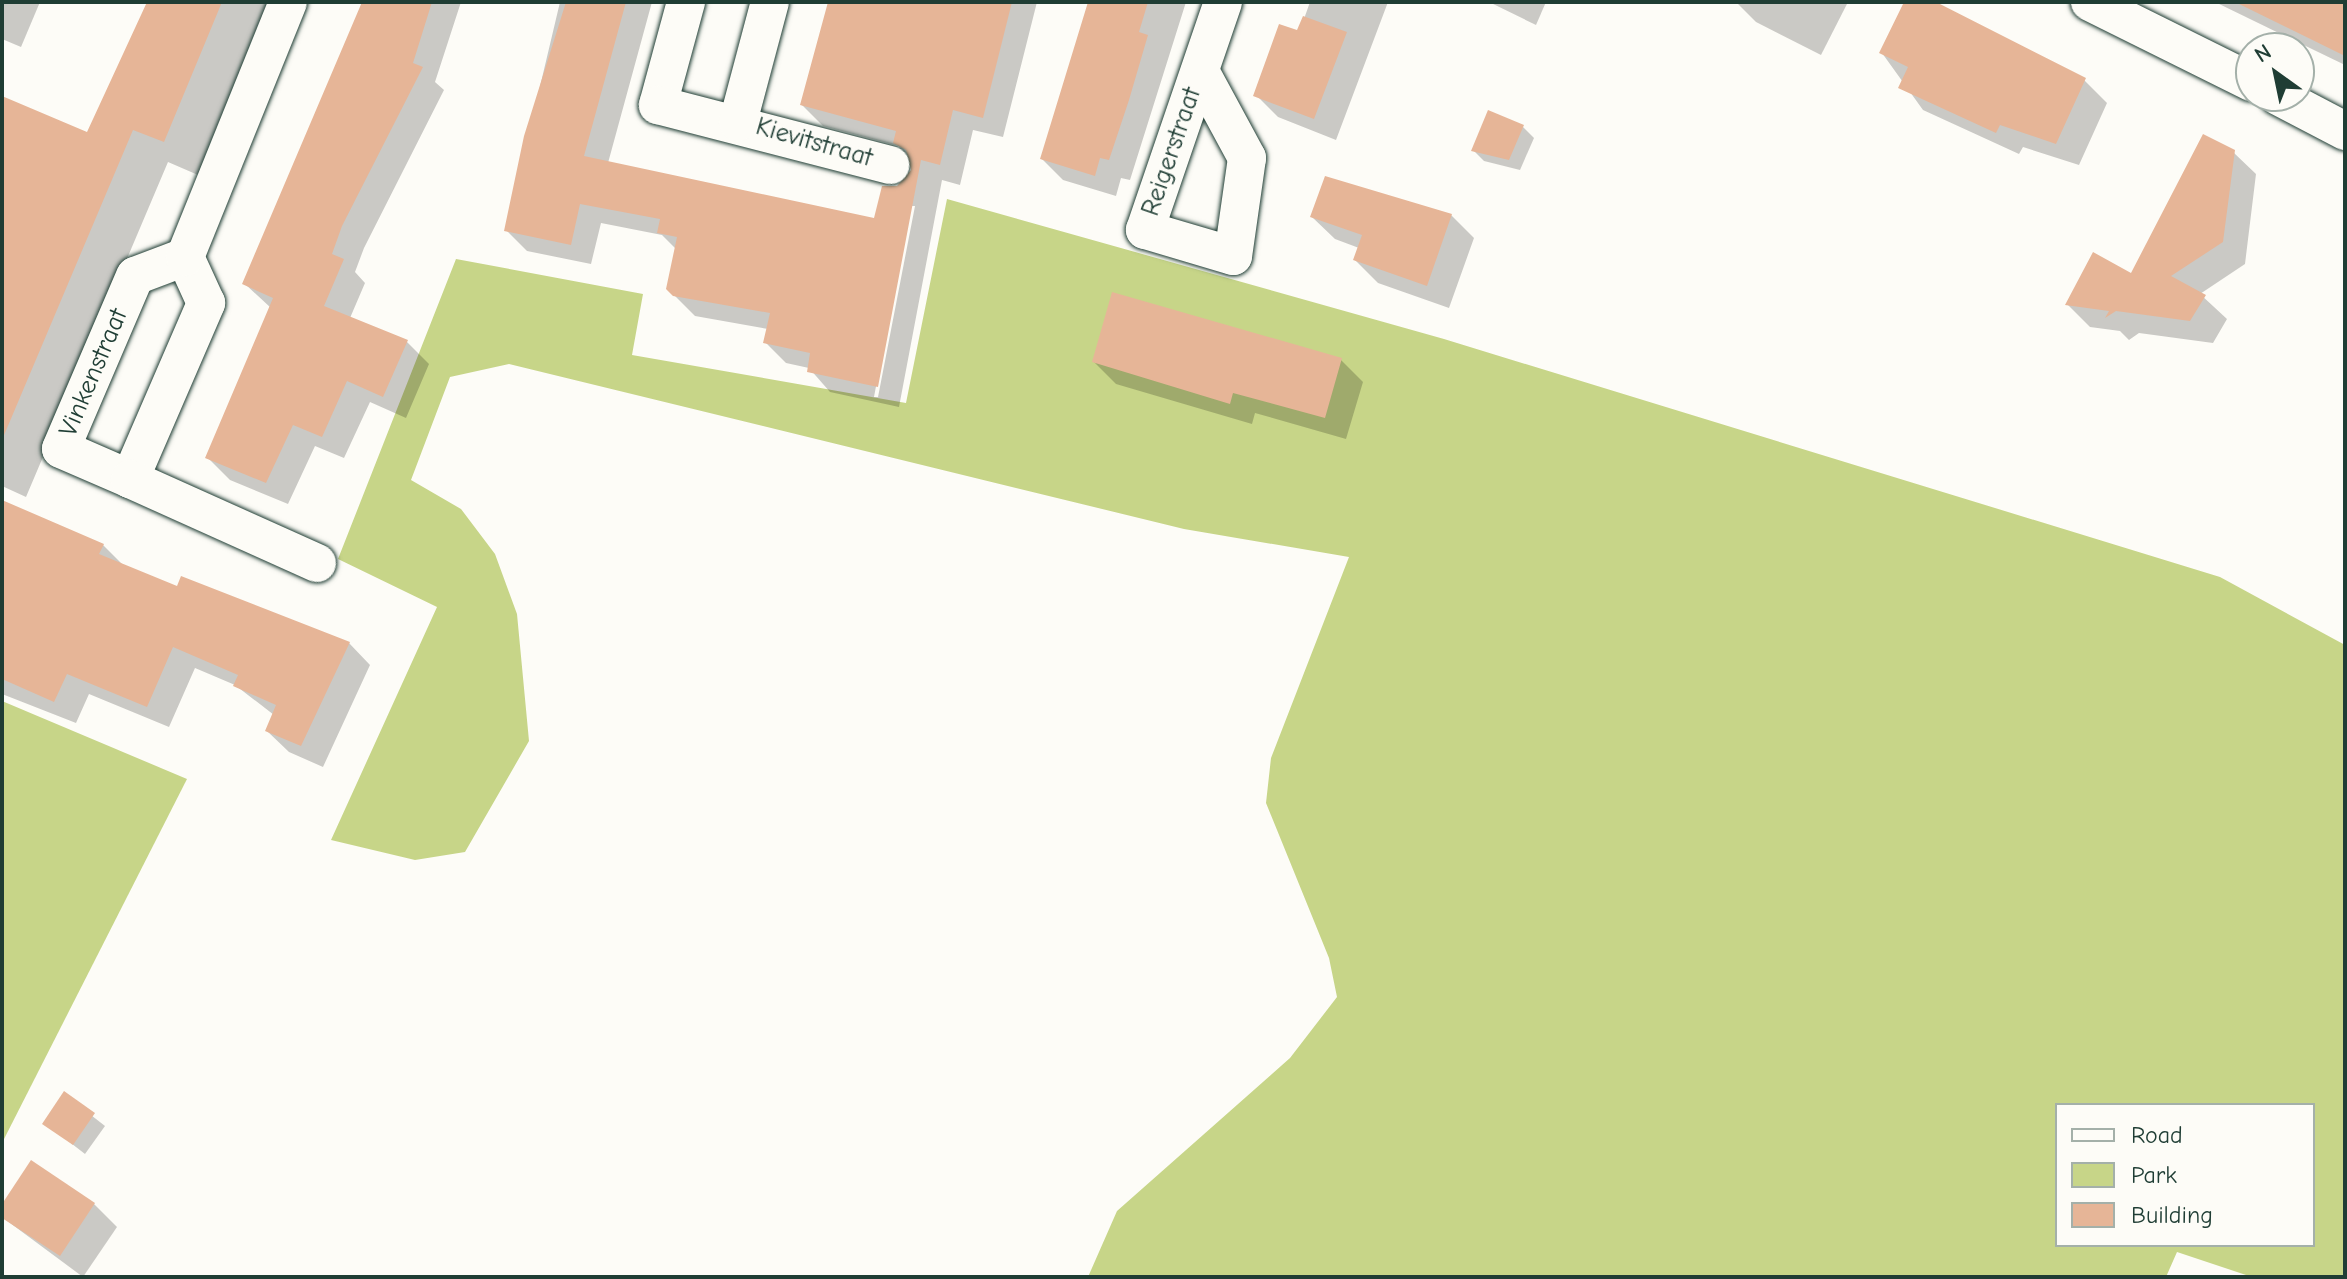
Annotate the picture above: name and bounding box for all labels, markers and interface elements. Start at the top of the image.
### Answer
north arrow [2235,32,2315,112]
text: N [2250,39,2276,68]
street label: Reigerstraat [1136,84,1208,220]
street label: Kievitstraat [752,111,876,175]
street label: Vinkenstraat [53,304,135,442]
legend [2055,1103,2315,1247]
text: Road [2131,1121,2183,1149]
text: Park [2131,1161,2177,1189]
text: Building [2131,1201,2213,1229]

